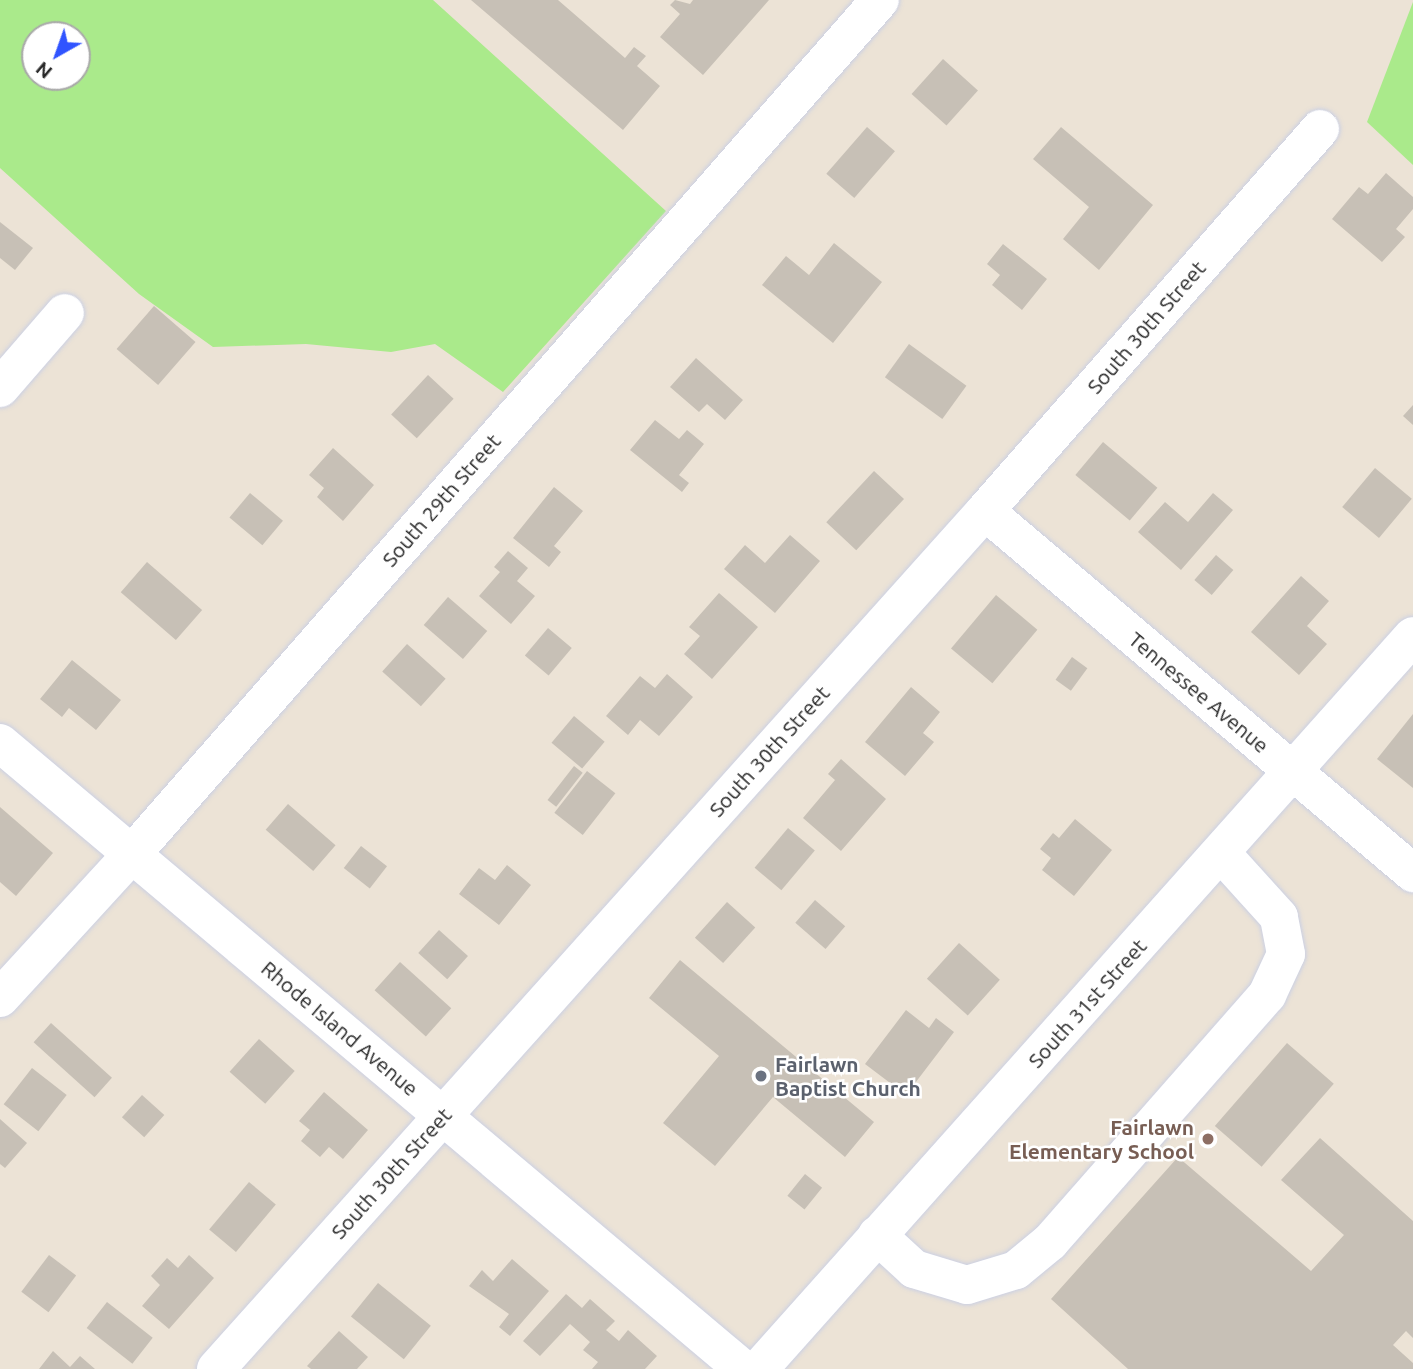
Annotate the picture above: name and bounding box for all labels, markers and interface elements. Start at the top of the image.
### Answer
north arrow [21,21,91,91]
text: N [31,58,56,84]
street label: South 30th Street [1081,255,1211,399]
street label: South 29th Street [376,428,506,572]
street label: Tennessee Avenue [1124,626,1274,758]
street label: South 30th Street [704,680,834,822]
street label: South 31st Street [1022,933,1152,1073]
street label: Rhode Island Avenue [257,955,423,1101]
place label: Fairlawn Baptist Church [775,1051,921,1101]
marker: Fairlawn Baptist Church [753,1068,769,1084]
street label: South 30th Street [326,1102,456,1244]
place label: Fairlawn Elementary School [1009,1114,1194,1164]
marker: Fairlawn Elementary School [1200,1131,1216,1147]

